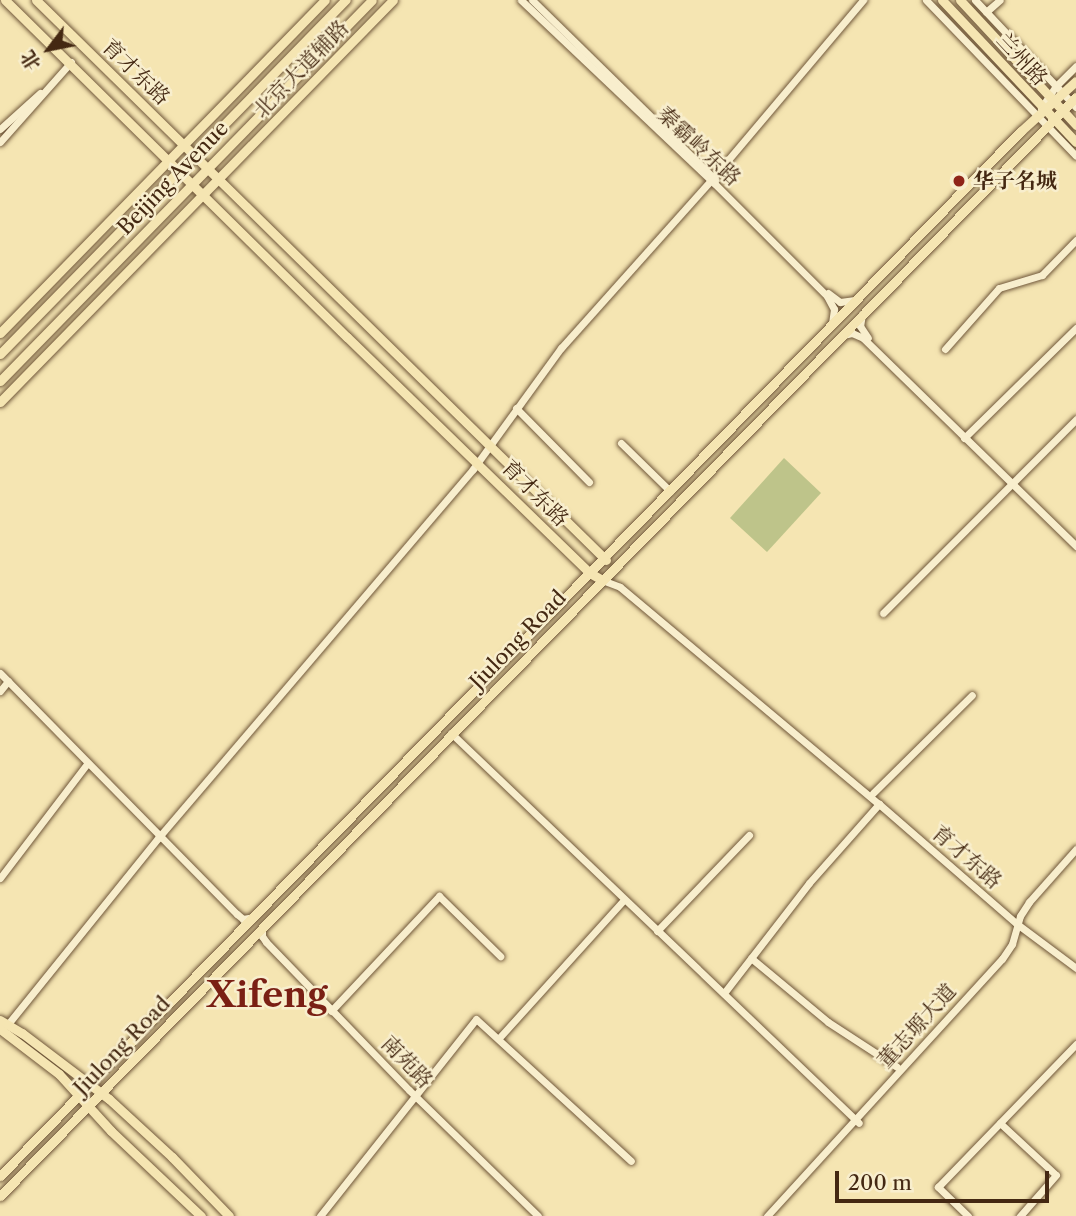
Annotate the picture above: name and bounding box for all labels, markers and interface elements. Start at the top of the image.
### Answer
north arrow [14,14,84,84]
street label: 北京大道辅路 [248,15,354,123]
street label: 兰州路 [991,27,1053,91]
street label: 育才东路 [97,34,175,110]
text: 北 [16,46,46,75]
street label: 秦霸岭东路 [652,101,746,191]
street label: Beijing Avenue [112,115,234,241]
place label: 华子名城 [973,168,1057,194]
marker: 华子名城 [951,173,967,189]
street label: 育才东路 [496,454,574,532]
street label: Jiulong Road [465,585,571,695]
street label: 育才东路 [927,820,1007,894]
district label: Xifeng [207,974,327,1016]
street label: 董志塬大道 [873,979,961,1073]
street label: Jiulong Road [69,991,175,1101]
street label: 南苑路 [376,1031,438,1093]
scale bar [838,1156,1052,1200]
text: 200 m [848,1170,912,1195]

